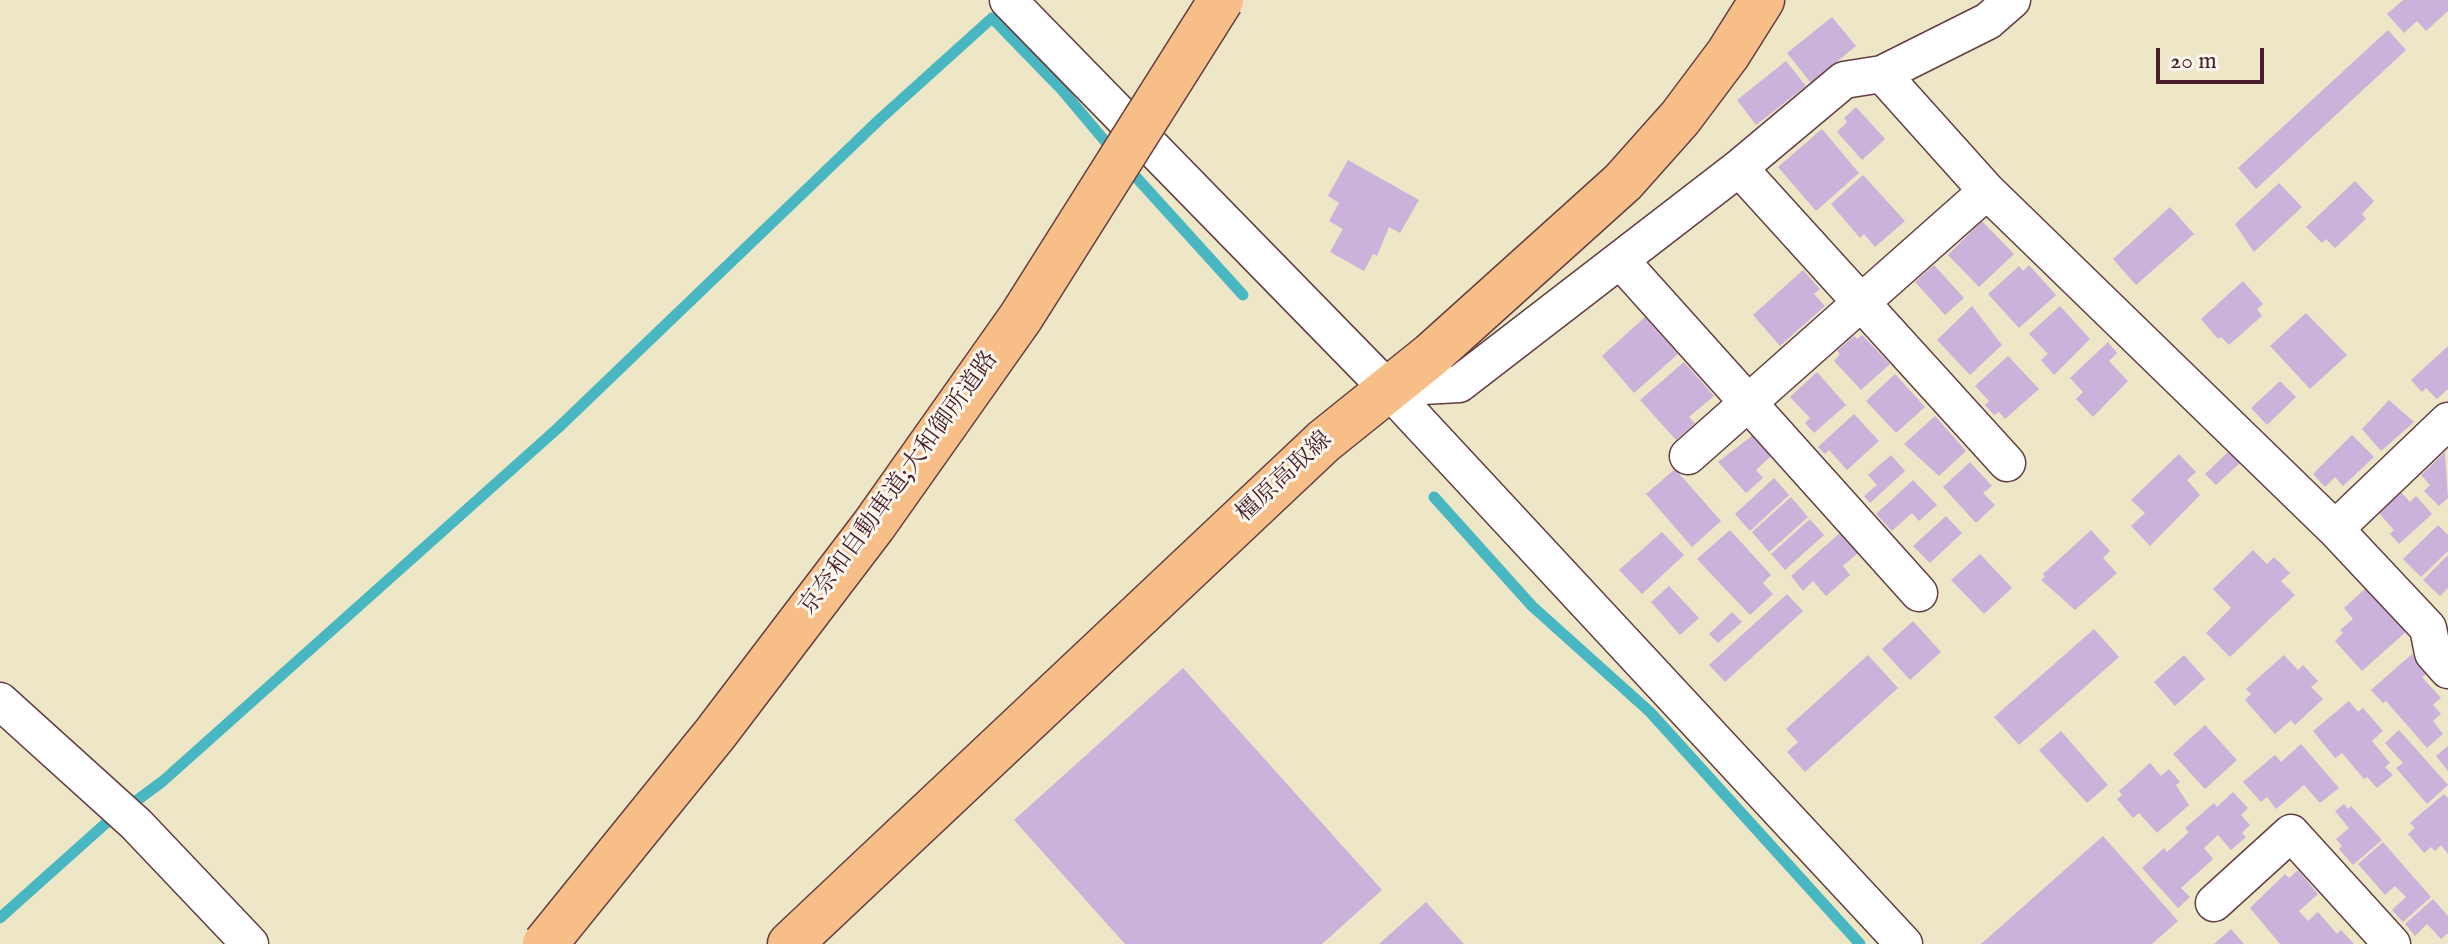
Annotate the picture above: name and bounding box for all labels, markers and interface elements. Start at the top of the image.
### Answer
scale bar [2160,32,2268,82]
text: 20 m [2170,46,2217,77]
street label: 京奈和自動車道;大和御所道路 [795,347,1005,621]
street label: 橿原高取線 [1231,427,1339,529]

